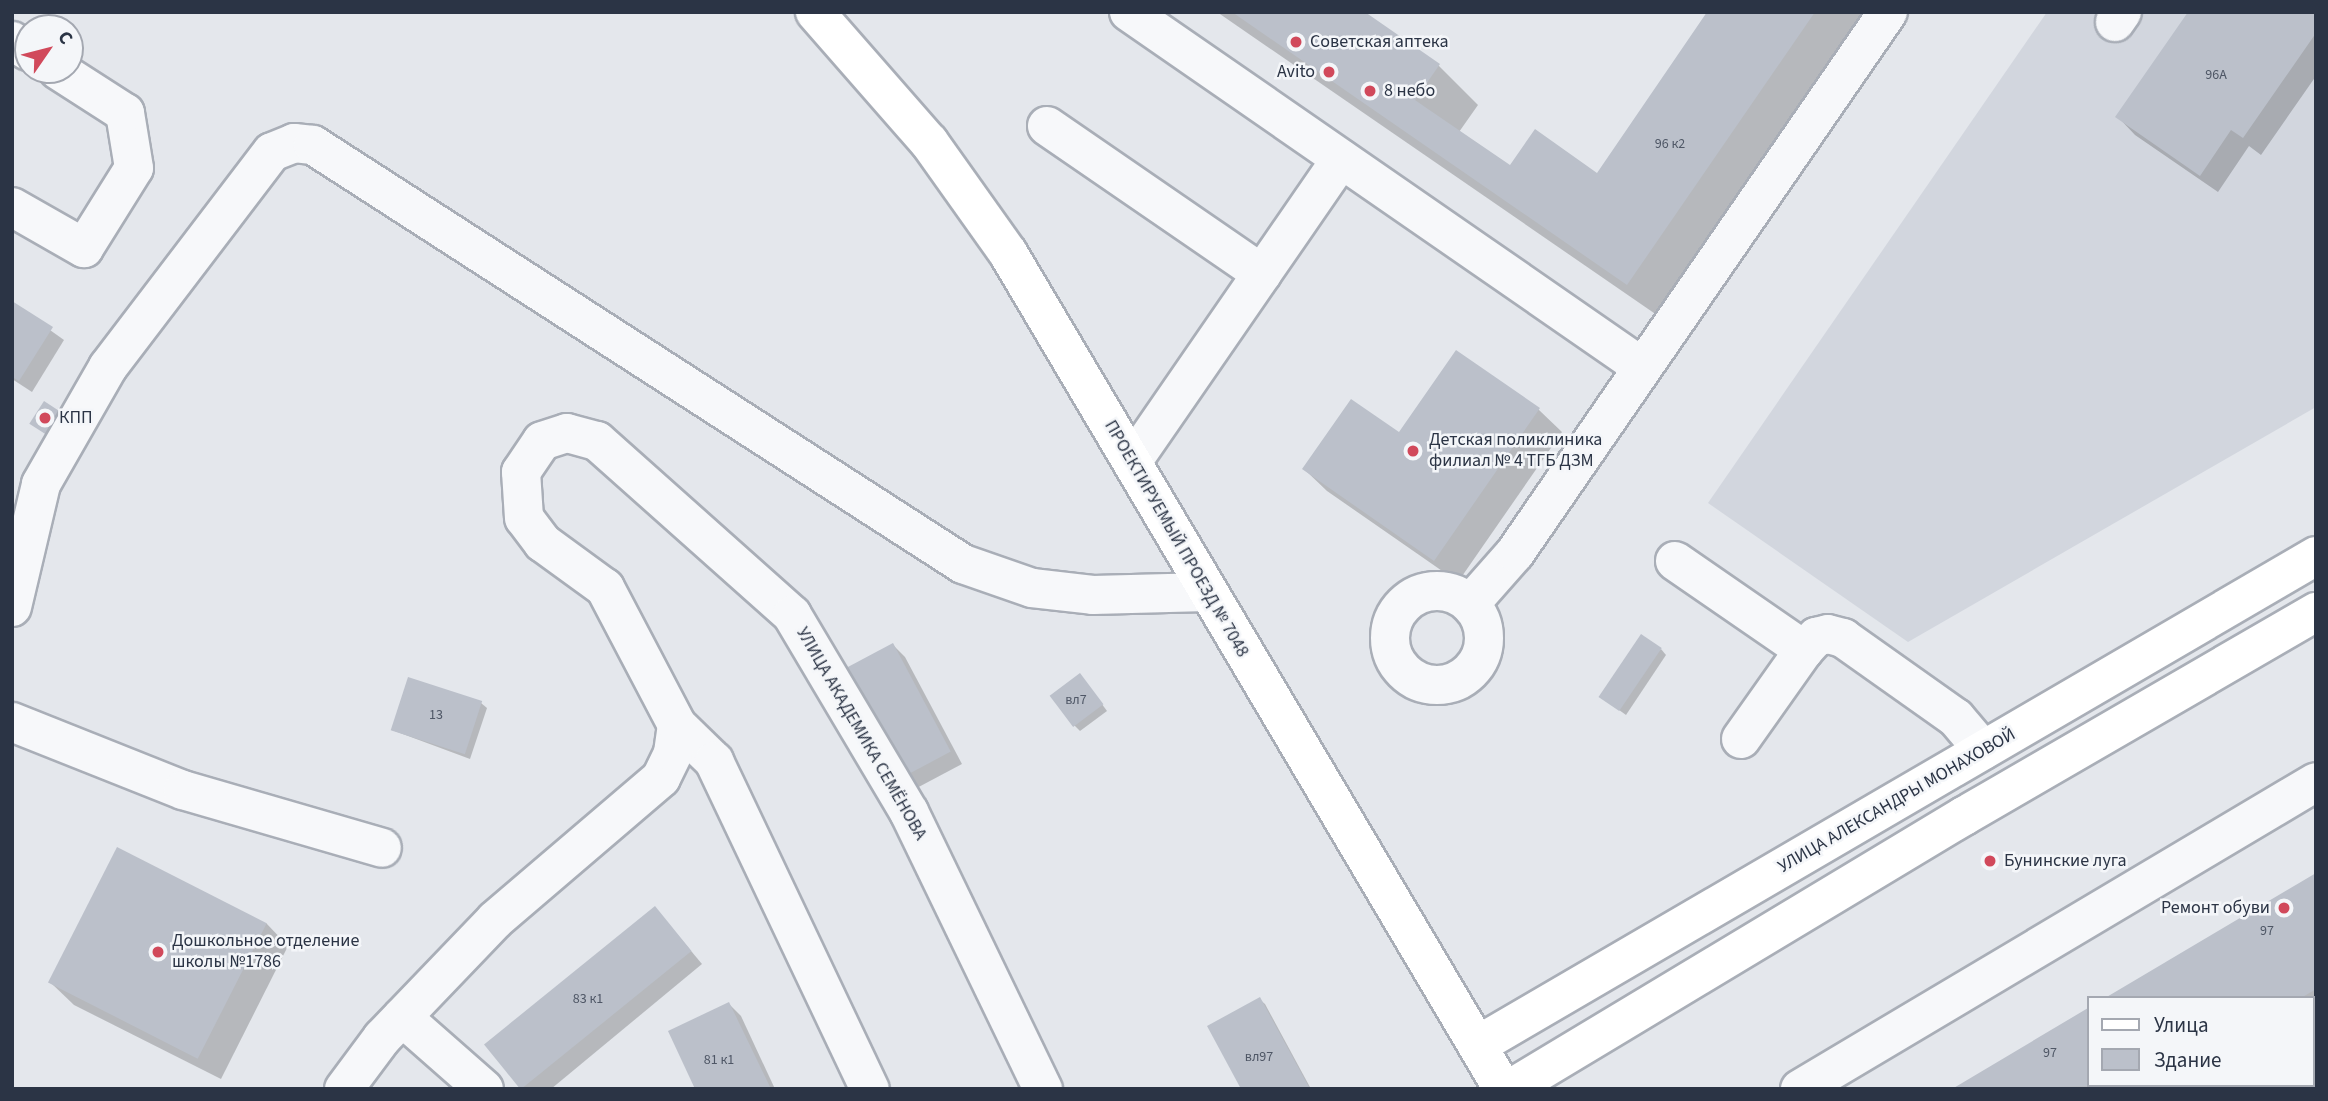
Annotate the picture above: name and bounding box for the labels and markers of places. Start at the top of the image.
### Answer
place label: Советская аптека [1310,31,1449,53]
marker: Советская аптека [1288,34,1304,50]
place label: Avito [1277,61,1315,83]
marker: Avito [1321,64,1337,80]
place label: 8 небо [1384,80,1435,102]
marker: 8 небо [1362,83,1378,99]
place label: КПП [59,407,93,429]
marker: КПП [37,410,53,426]
place label: Детская поликлиника филиал № 4 ТГБ ДЗМ [1429,430,1602,472]
marker: Детская поликлиника филиал № 4 ТГБ ДЗМ [1403,441,1423,461]
place label: Бунинские луга [2004,850,2127,872]
marker: Бунинские луга [1982,853,1998,869]
place label: Ремонт обуви [2161,897,2270,919]
marker: Ремонт обуви [2276,900,2292,916]
place label: Дошкольное отделение школы №1786 [172,931,359,974]
marker: Дошкольное отделение школы №1786 [150,944,166,960]

